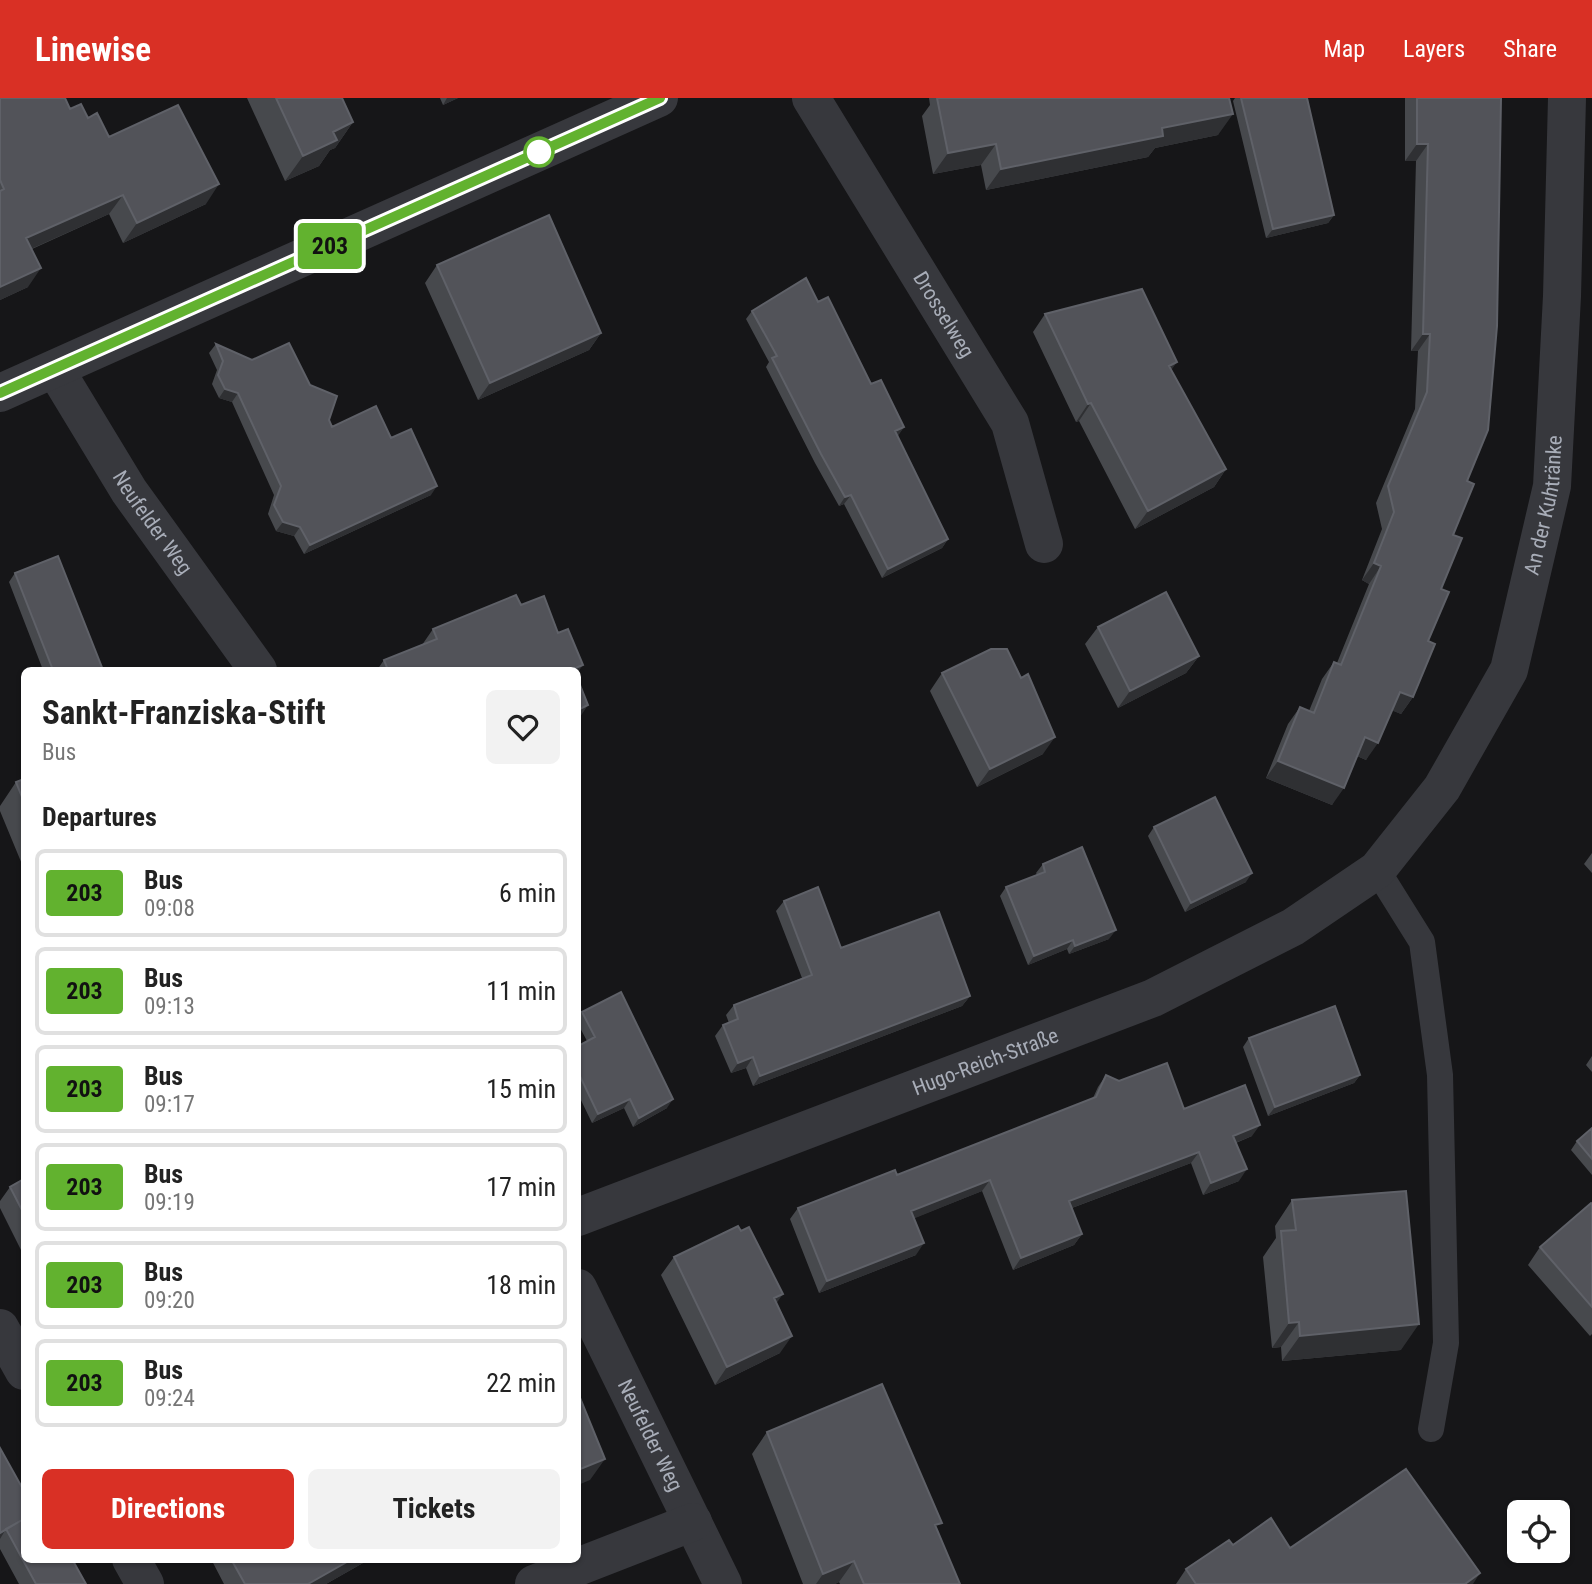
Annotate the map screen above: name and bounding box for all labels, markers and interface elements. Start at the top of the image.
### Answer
text: Linewise [35,30,151,69]
text: Map [1324,35,1365,63]
text: Layers [1403,35,1465,63]
text: Share [1503,35,1557,63]
unlabelled marker [524,137,554,167]
line badge: 203 [290,223,370,269]
text: 203 [312,232,348,260]
street label: Drosselweg [908,267,979,362]
street label: An der Kuhtränke [1520,434,1567,577]
street label: Neufelder Weg [108,466,197,579]
button: heart [486,690,560,764]
text: Sankt-Franziska-Stift [42,693,326,732]
text: Bus [42,739,76,766]
text: Departures [42,802,157,832]
text: Bus [144,865,183,895]
text: 6 min [499,878,556,908]
text: 203 [66,879,103,907]
text: 09:08 [144,895,195,922]
text: Bus [144,963,183,993]
text: 11 min [486,976,556,1006]
text: 203 [66,977,103,1005]
text: 09:13 [144,993,195,1020]
street label: Hugo-Reich-Straße [909,1023,1062,1100]
text: Bus [144,1061,183,1091]
text: 15 min [486,1074,556,1104]
text: 203 [66,1075,103,1103]
text: 09:17 [144,1091,195,1118]
text: Bus [144,1159,183,1189]
text: 17 min [486,1172,556,1202]
text: 203 [66,1173,103,1201]
text: 09:19 [144,1189,195,1216]
text: Bus [144,1257,183,1287]
text: 18 min [486,1270,556,1300]
text: 203 [66,1271,103,1299]
text: 09:20 [144,1287,195,1314]
text: Bus [144,1355,183,1385]
text: 22 min [486,1368,556,1398]
text: 203 [66,1369,103,1397]
street label: Neufelder Weg [613,1375,688,1495]
text: 09:24 [144,1385,195,1412]
button: Directions [42,1469,294,1549]
button: Tickets [308,1469,560,1549]
map controls [1507,1500,1570,1563]
button: locate [1507,1500,1570,1563]

